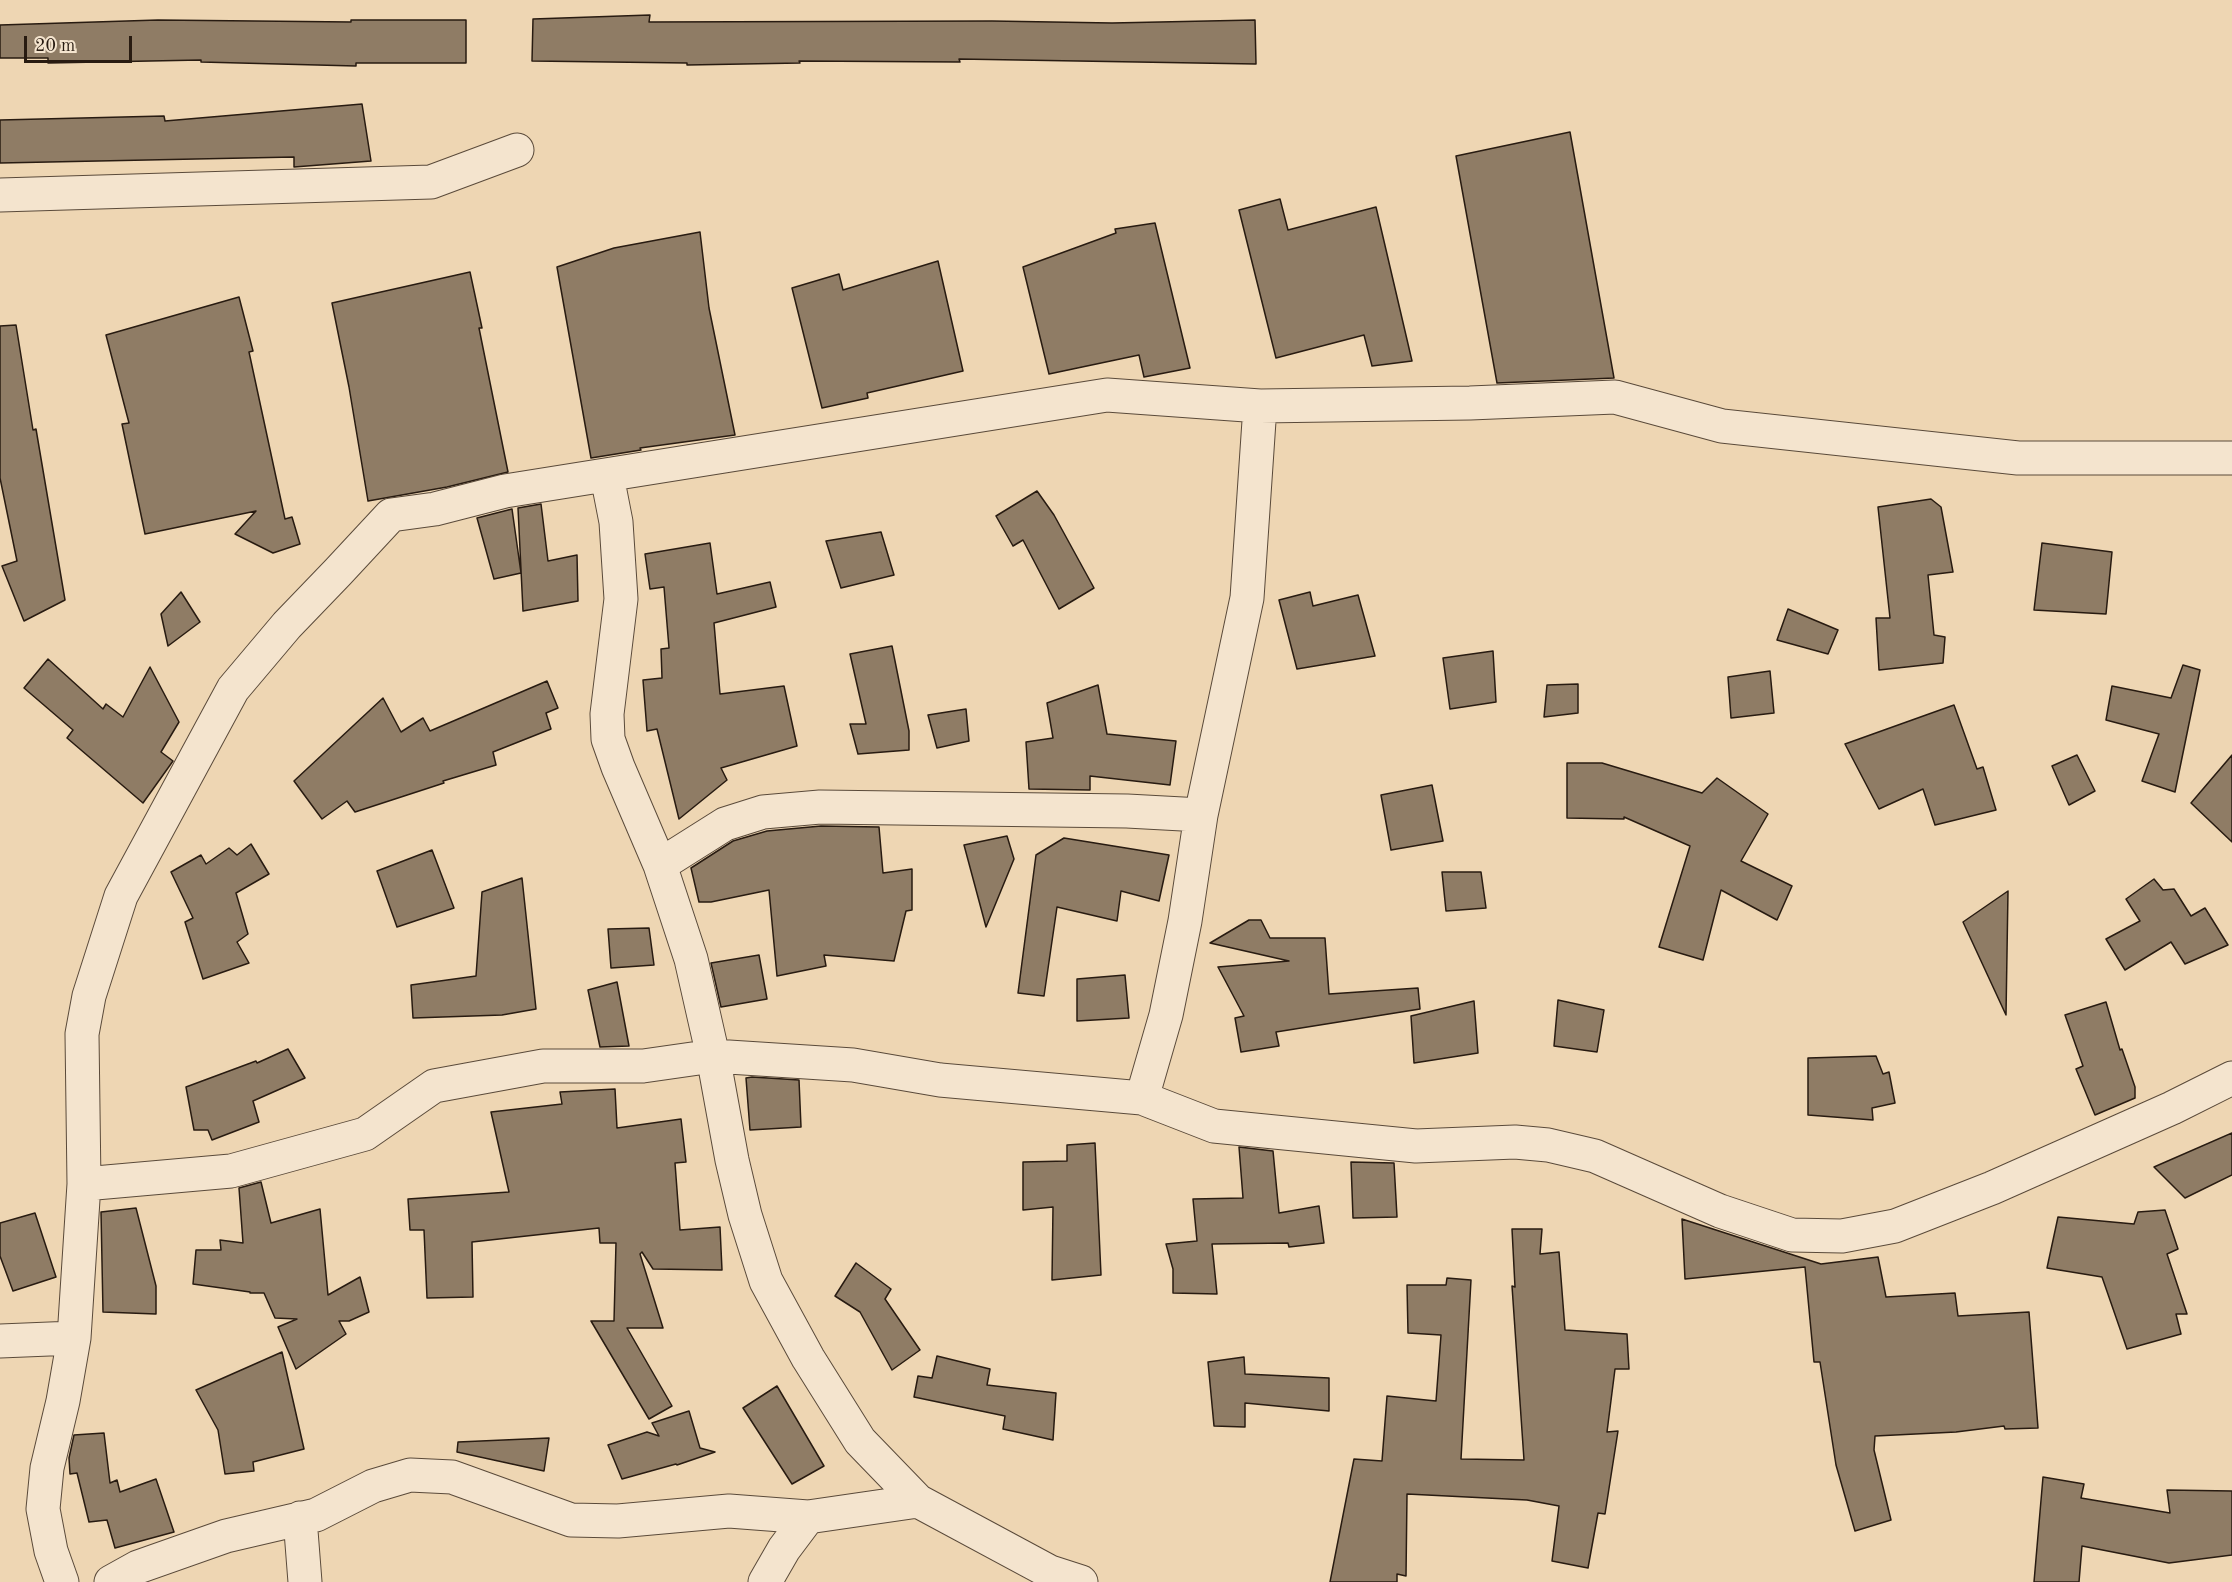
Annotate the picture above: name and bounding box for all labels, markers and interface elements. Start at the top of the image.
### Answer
scale bar [27,24,135,62]
text: 20 m [35,37,75,55]

